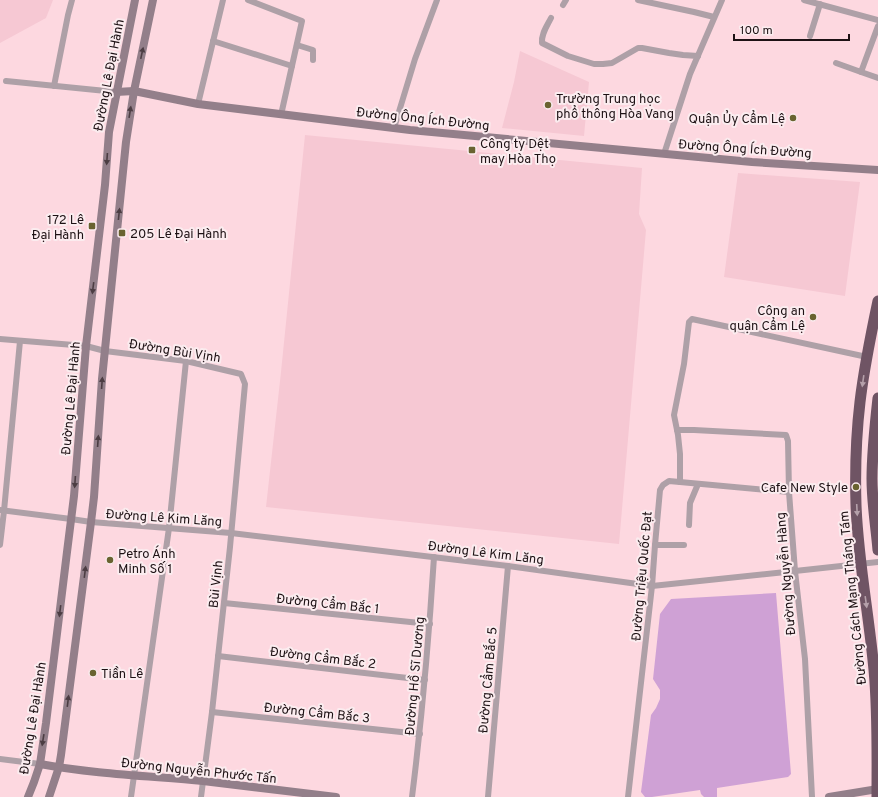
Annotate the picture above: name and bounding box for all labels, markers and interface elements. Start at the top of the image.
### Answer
scale bar [734,16,849,42]
street label: Đường Lê Đại Hành [91,18,129,133]
text: 100 m [740,23,773,39]
one-way arrow [139,47,145,59]
place label: Trường Trung học phổ thông Hòa Vang [556,92,674,123]
marker: Trường Trung học phổ thông Hòa Vang [543,100,553,110]
street label: Đường Ông Ích Đường [355,103,490,135]
one-way arrow [127,106,133,118]
place label: Quận Ủy Cẩm Lệ [689,110,785,128]
marker: Quận Ủy Cẩm Lệ [788,113,798,123]
street label: Đường Ông Ích Đường [678,135,812,163]
place label: Công ty Dệt may Hòa Thọ [480,137,556,168]
marker: Công ty Dệt may Hòa Thọ [467,145,477,155]
one-way arrow [103,153,110,165]
one-way arrow [115,208,122,221]
place label: 172 Lê Đại Hành [32,213,84,244]
marker: 172 Lê Đại Hành [87,221,97,231]
place label: 205 Lê Đại Hành [130,227,227,243]
marker: 205 Lê Đại Hành [117,228,127,238]
one-way arrow [90,282,96,294]
place label: Công an quận Cẩm Lệ [730,304,805,335]
marker: Công an quận Cẩm Lệ [808,312,818,322]
street label: Đường Bùi Vịnh [128,337,222,367]
street label: Đường Lê Đại Hành [59,341,85,456]
one-way arrow [860,374,866,387]
one-way arrow [99,377,105,389]
one-way arrow [94,435,101,447]
one-way arrow [71,476,78,488]
place label: Cafe New Style [761,481,848,497]
marker: Cafe New Style [851,482,861,492]
one-way arrow [853,504,860,516]
street label: Đường Lê Kim Lăng [105,507,223,531]
street label: Đường Cách Mạng Tháng Tám [837,510,871,685]
street label: Đường Triệu Quốc Đạt [628,511,657,642]
street label: Đường Nguyễn Hàng [772,512,800,636]
street label: Đường Lê Kim Lăng [427,539,545,569]
place label: Petro Ánh Minh Số 1 [118,545,175,578]
marker: Petro Ánh Minh Số 1 [105,555,115,565]
street label: Bùi Vịnh [207,559,227,609]
one-way arrow [82,566,88,578]
street label: Đường Cẩm Bắc 1 [275,590,380,618]
one-way arrow [863,596,869,608]
one-way arrow [57,605,63,618]
street label: Đường Hồ Sĩ Dương [402,616,429,736]
street label: Đường Cẩm Bắc 5 [474,626,502,734]
street label: Đường Cẩm Bắc 2 [269,643,377,673]
street label: Đường Lê Đại Hành [17,661,51,776]
place label: Tiần Lê [101,666,143,683]
marker: Tiần Lê [88,668,98,678]
one-way arrow [65,695,71,707]
street label: Đường Cẩm Bắc 3 [263,698,371,728]
one-way arrow [40,734,46,746]
street label: Đường Nguyễn Phước Tấn [120,754,278,788]

